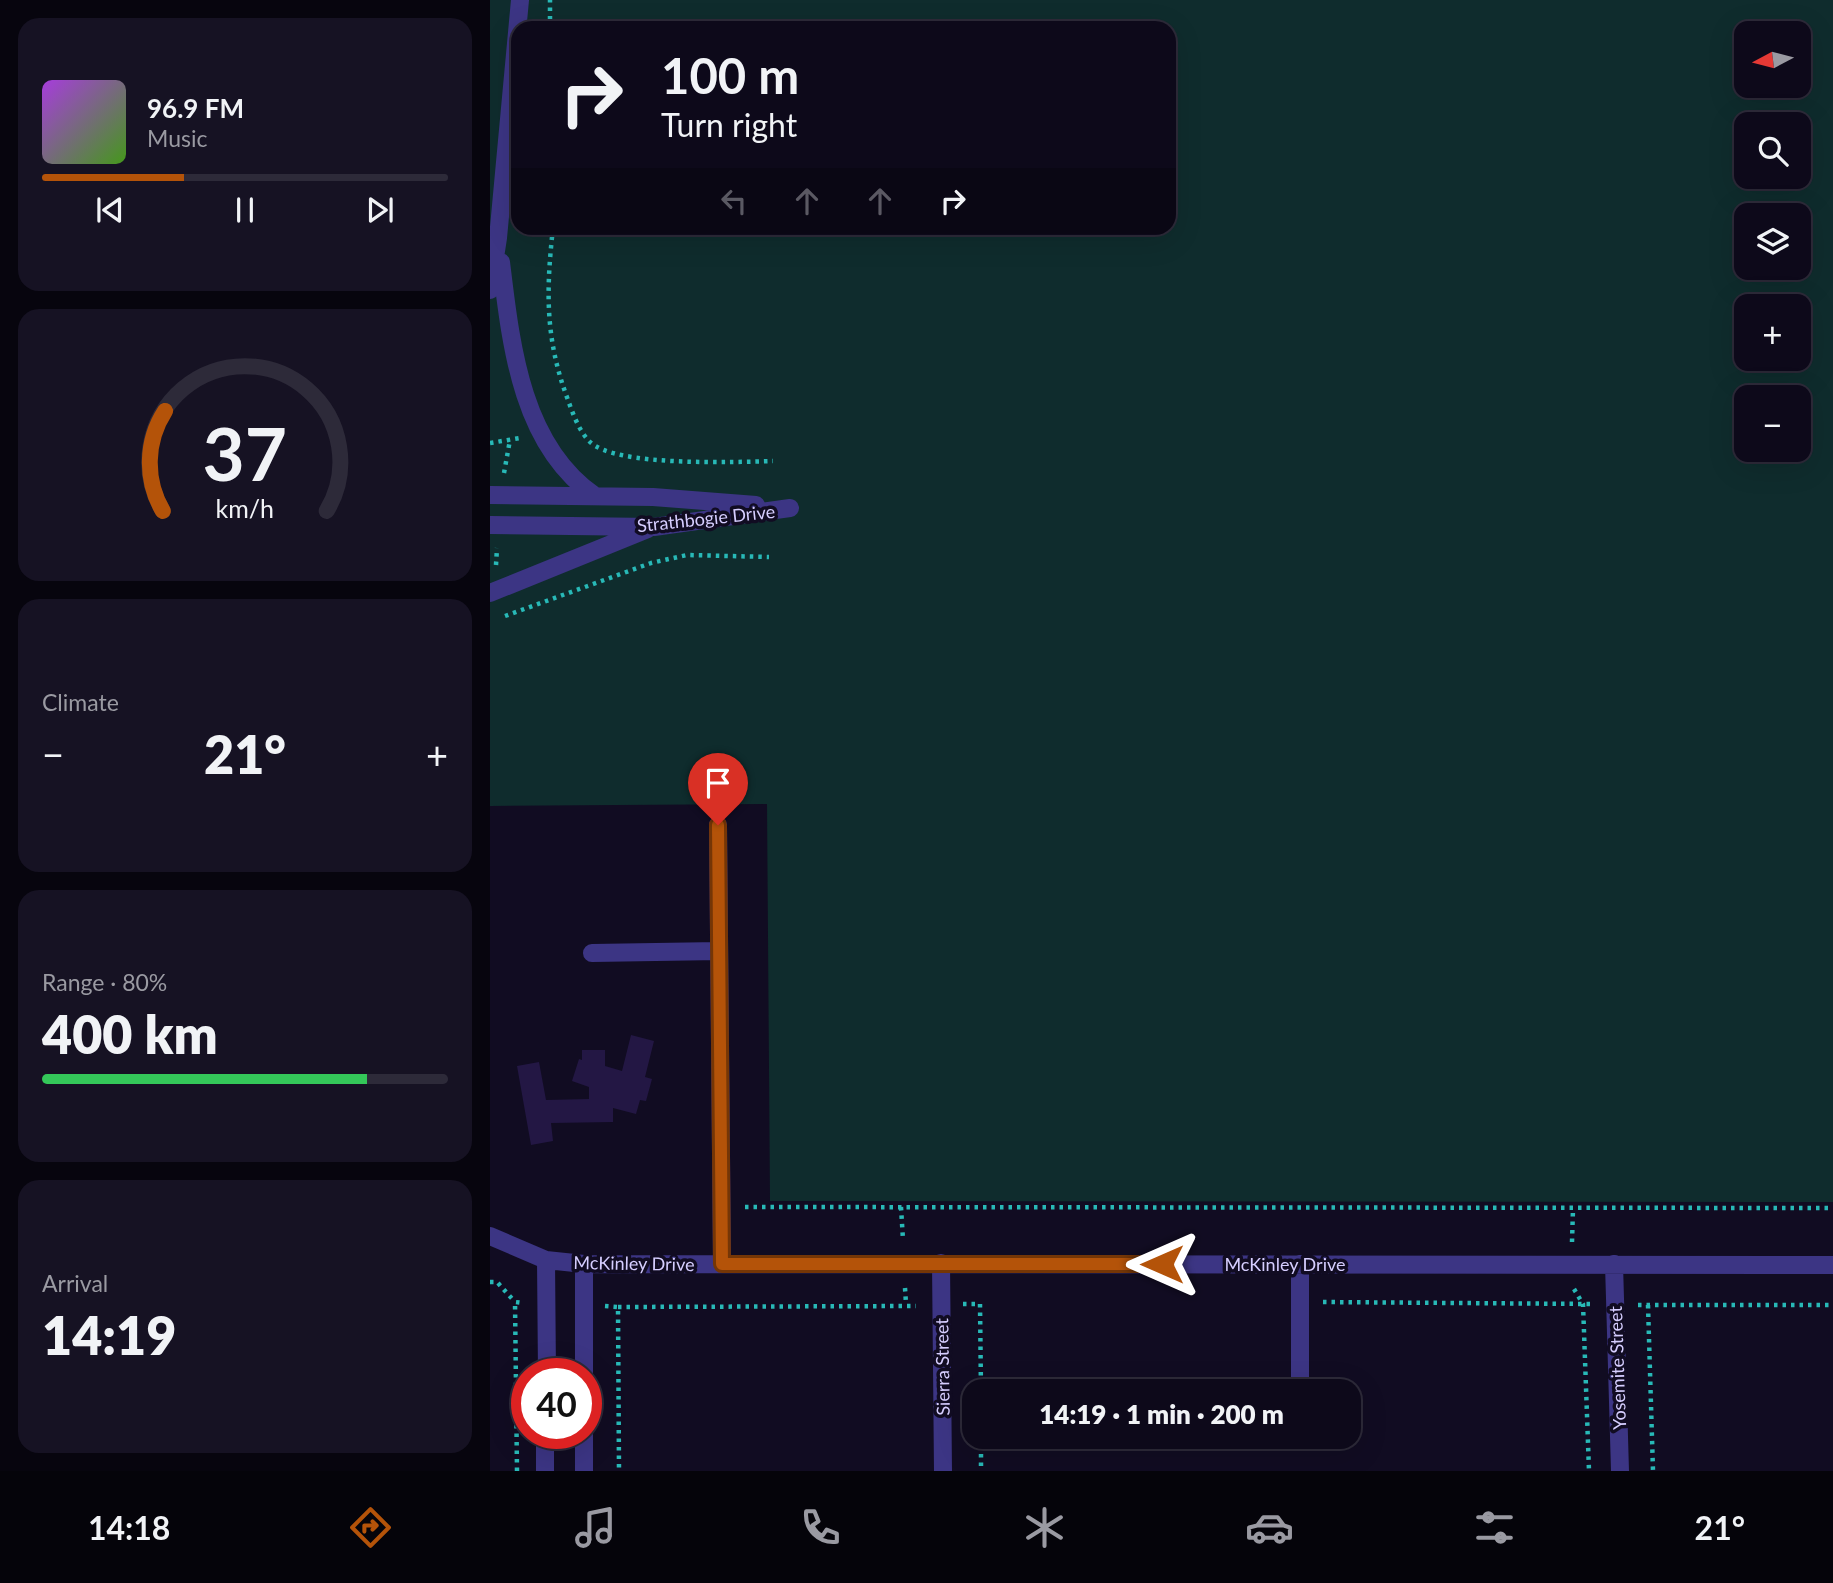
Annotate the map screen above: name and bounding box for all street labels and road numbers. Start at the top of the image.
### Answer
street label: Strathbogie Drive [636,500,776,536]
street label: McKinley Drive [573,1251,695,1275]
street label: McKinley Drive [1224,1253,1346,1275]
street label: Yosemite Street [1604,1305,1630,1430]
street label: Sierra Street [930,1318,954,1416]

